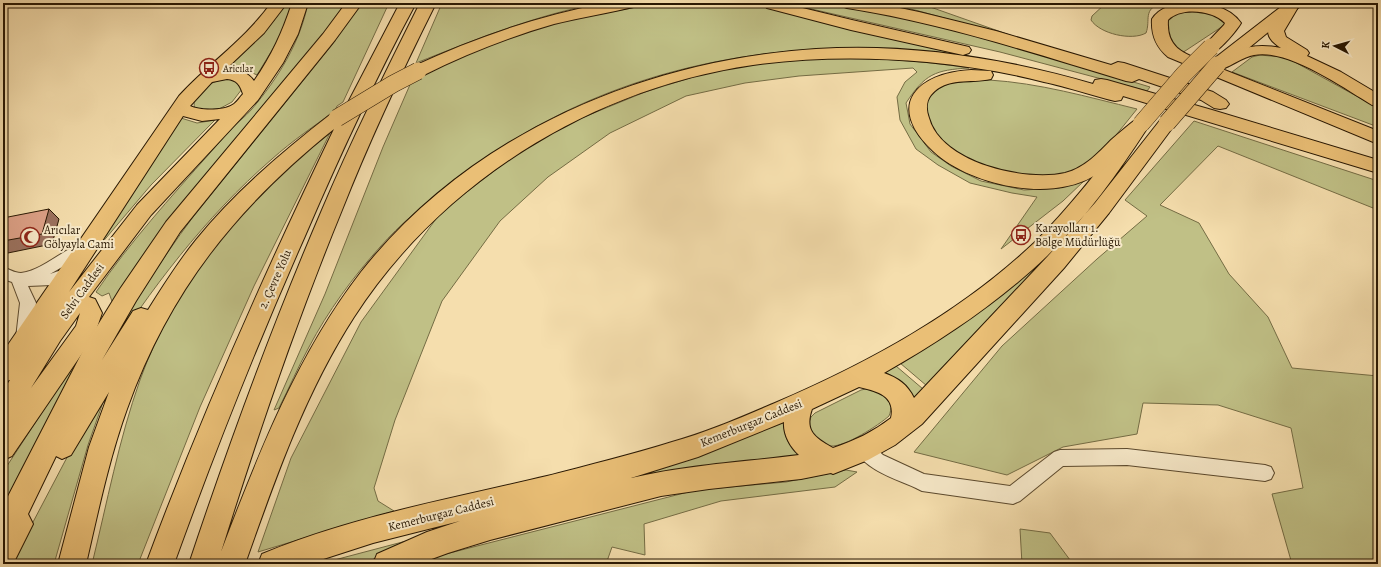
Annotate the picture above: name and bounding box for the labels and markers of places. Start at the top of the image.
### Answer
bus stop icon: Aricılar [198,57,220,79]
place label: Aricılar [222,62,253,75]
place label: Karayolları 1. Bölge Müdürlüğü [1035,220,1121,250]
place label: Arıcılar Gölyayla Cami [43,222,114,252]
bus stop icon: Karayolları 1. Bölge Müdürlüğü [1010,224,1032,246]
mosque icon: Arıcılar Gölyayla Cami [19,226,41,248]

